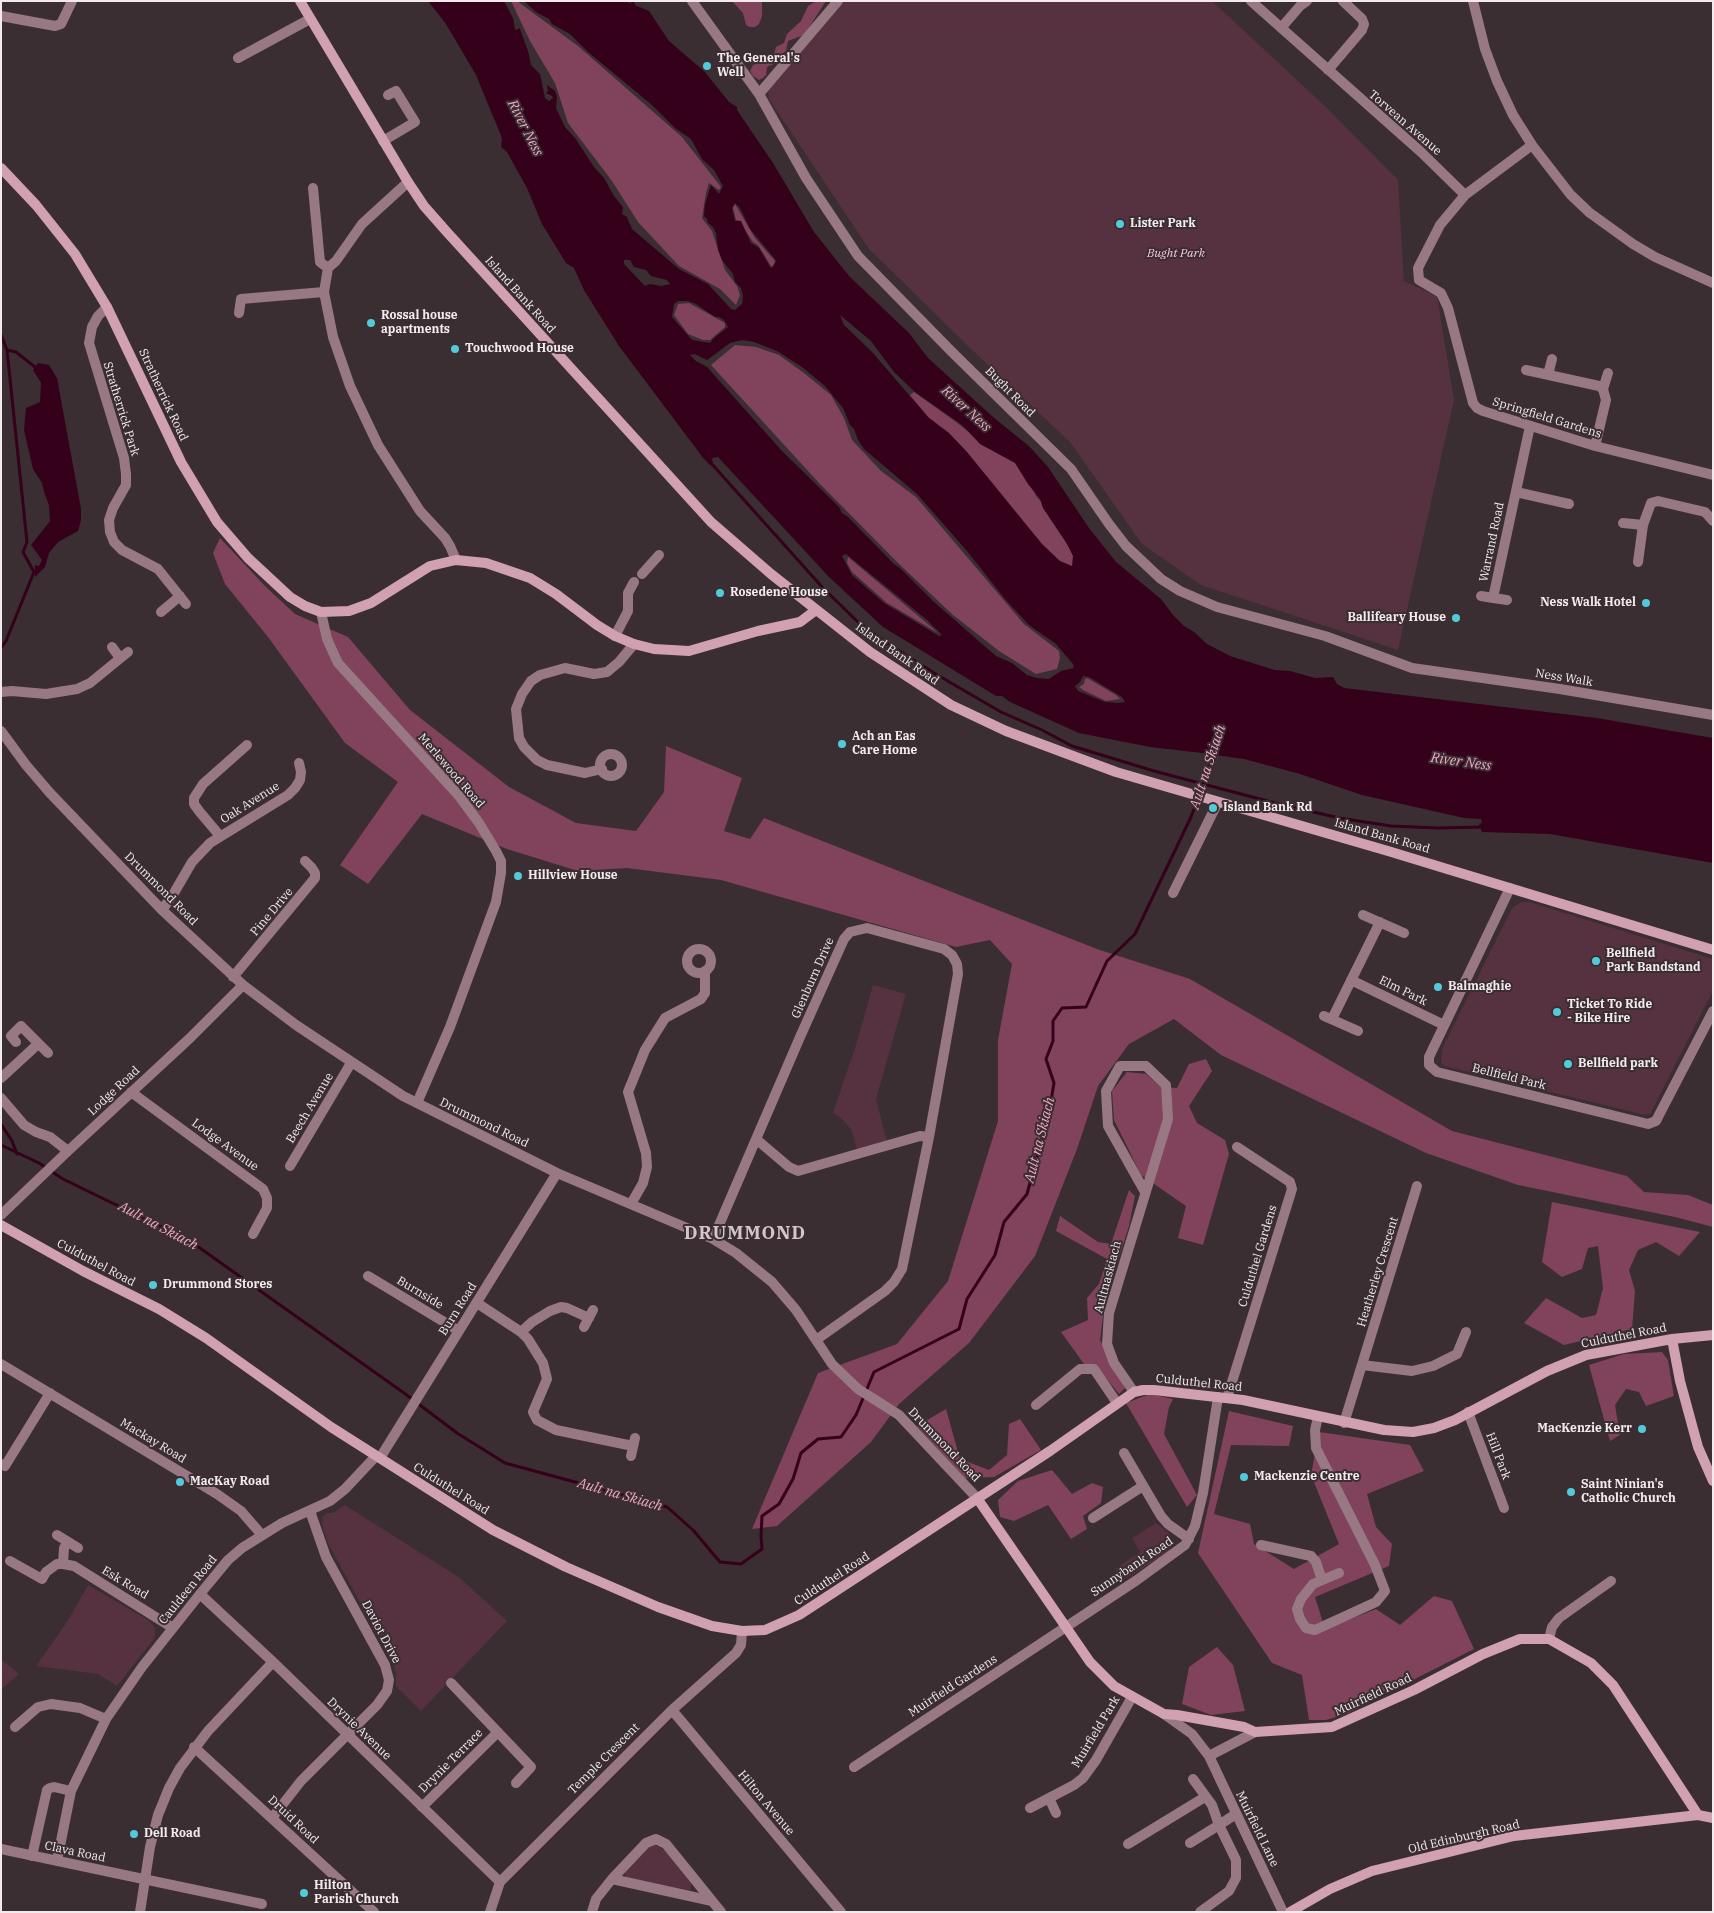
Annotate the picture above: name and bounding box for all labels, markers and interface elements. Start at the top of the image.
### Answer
place label: The General's Well [717,52,800,80]
marker: The General's Well [701,60,713,72]
street label: Torvean Avenue [1366,87,1444,159]
water label: River Ness [504,97,546,159]
place label: Lister Park [1130,217,1196,231]
marker: Lister Park [1114,218,1126,230]
park label: Bught Park [1147,247,1205,261]
street label: Island Bank Road [482,254,558,336]
place label: Rossal house apartments [381,309,458,337]
marker: Rossal house apartments [365,317,377,329]
place label: Touchwood House [465,342,574,356]
marker: Touchwood House [449,343,461,355]
street label: Stratherrick Road [135,347,191,443]
street label: Stratherrick Park [100,360,142,458]
street label: Bught Road [982,364,1038,420]
water label: River Ness [938,382,994,436]
street label: Springfield Gardens [1491,395,1603,441]
street label: Warrand Road [1477,501,1507,583]
place label: Rosedene House [730,586,828,600]
marker: Rosedene House [714,587,726,599]
place label: Ness Walk Hotel [1540,596,1636,610]
marker: Ness Walk Hotel [1640,597,1652,609]
place label: Ballifeary House [1348,611,1446,625]
marker: Ballifeary House [1450,612,1462,624]
street label: Island Bank Road [852,620,942,688]
street label: Ness Walk [1534,666,1594,690]
water label: Ault na Skiach [1186,723,1230,811]
place label: Ach an Eas Care Home [852,730,917,758]
street label: Merlewood Road [415,731,487,811]
marker: Ach an Eas Care Home [836,738,848,750]
water label: River Ness [1430,749,1492,775]
street label: Oak Avenue [218,779,282,827]
place label: Island Bank Rd [1223,801,1312,815]
marker: Island Bank Rd [1207,802,1219,814]
street label: Island Bank Road [1333,815,1431,857]
street label: Drummond Road [121,849,201,929]
place label: Hillview House [528,869,618,883]
marker: Hillview House [512,870,524,882]
street label: Pine Drive [248,885,296,939]
street label: Glenburn Drive [789,935,837,1021]
place label: Bellfield Park Bandstand [1606,947,1701,975]
marker: Bellfield Park Bandstand [1590,955,1602,967]
street label: Elm Park [1377,973,1429,1009]
place label: Balmaghie [1448,980,1511,994]
marker: Balmaghie [1432,981,1444,993]
place label: Ticket To Ride - Bike Hire [1567,998,1652,1026]
marker: Ticket To Ride - Bike Hire [1551,1006,1563,1018]
place label: Bellfield park [1578,1057,1658,1071]
marker: Bellfield park [1562,1058,1574,1070]
street label: Bellfield Park [1471,1061,1547,1093]
street label: Lodge Road [85,1063,143,1119]
street label: Beech Avenue [283,1070,337,1146]
street label: Drummond Road [437,1095,531,1151]
water label: Ault na Skiach [1021,1095,1059,1185]
street label: Lodge Avenue [189,1116,261,1174]
water label: Ault na Skiach [115,1198,201,1254]
street label: Culduthel Gardens [1236,1203,1280,1309]
street label: Heatherley Crescent [1354,1215,1402,1329]
district label: DRUMMOND [683,1223,807,1245]
street label: Culduthel Road [54,1236,138,1290]
street label: Aultnaskiach [1091,1239,1125,1315]
street label: Burnside [394,1274,446,1312]
place label: Drummond Stores [163,1278,272,1292]
marker: Drummond Stores [147,1279,159,1291]
street label: Burn Road [436,1280,480,1338]
street label: Culduthel Road [1580,1321,1668,1351]
street label: Culduthel Road [1155,1371,1243,1395]
street label: Drummond Road [905,1405,983,1485]
street label: Mackay Road [117,1416,189,1466]
place label: MacKenzie Kerr [1537,1422,1632,1436]
marker: MacKenzie Kerr [1636,1423,1648,1435]
street label: Hill Park [1482,1430,1514,1482]
street label: Culduthel Road [410,1460,492,1518]
place label: Mackenzie Centre [1254,1470,1360,1484]
marker: Mackenzie Centre [1238,1471,1250,1483]
place label: MacKay Road [190,1475,270,1489]
water label: Ault na Skiach [576,1475,664,1515]
marker: MacKay Road [174,1476,186,1488]
place label: Saint Ninian's Catholic Church [1581,1478,1676,1506]
marker: Saint Ninian's Catholic Church [1565,1486,1577,1498]
street label: Sunnybank Road [1088,1534,1176,1600]
street label: Culduthel Road [792,1549,872,1609]
street label: Cauldeen Road [156,1553,220,1627]
street label: Esk Road [99,1563,151,1603]
street label: Daviot Drive [358,1598,404,1666]
street label: Muirfield Gardens [906,1652,1000,1720]
street label: Muirfield Road [1332,1671,1414,1719]
street label: Muirfield Park [1069,1694,1123,1770]
street label: Drynie Avenue [324,1695,394,1763]
street label: Temple Crescent [565,1720,643,1798]
street label: Drynie Terrace [416,1726,486,1796]
street label: Hilton Avenue [735,1768,797,1838]
street label: Muirfield Lane [1232,1789,1282,1869]
street label: Druid Road [265,1793,321,1847]
street label: Old Edinburgh Road [1407,1817,1521,1857]
place label: Dell Road [144,1827,201,1841]
marker: Dell Road [128,1828,140,1840]
street label: Clava Road [43,1839,107,1865]
place label: Hilton Parish Church [314,1879,399,1907]
marker: Hilton Parish Church [298,1887,310,1899]

